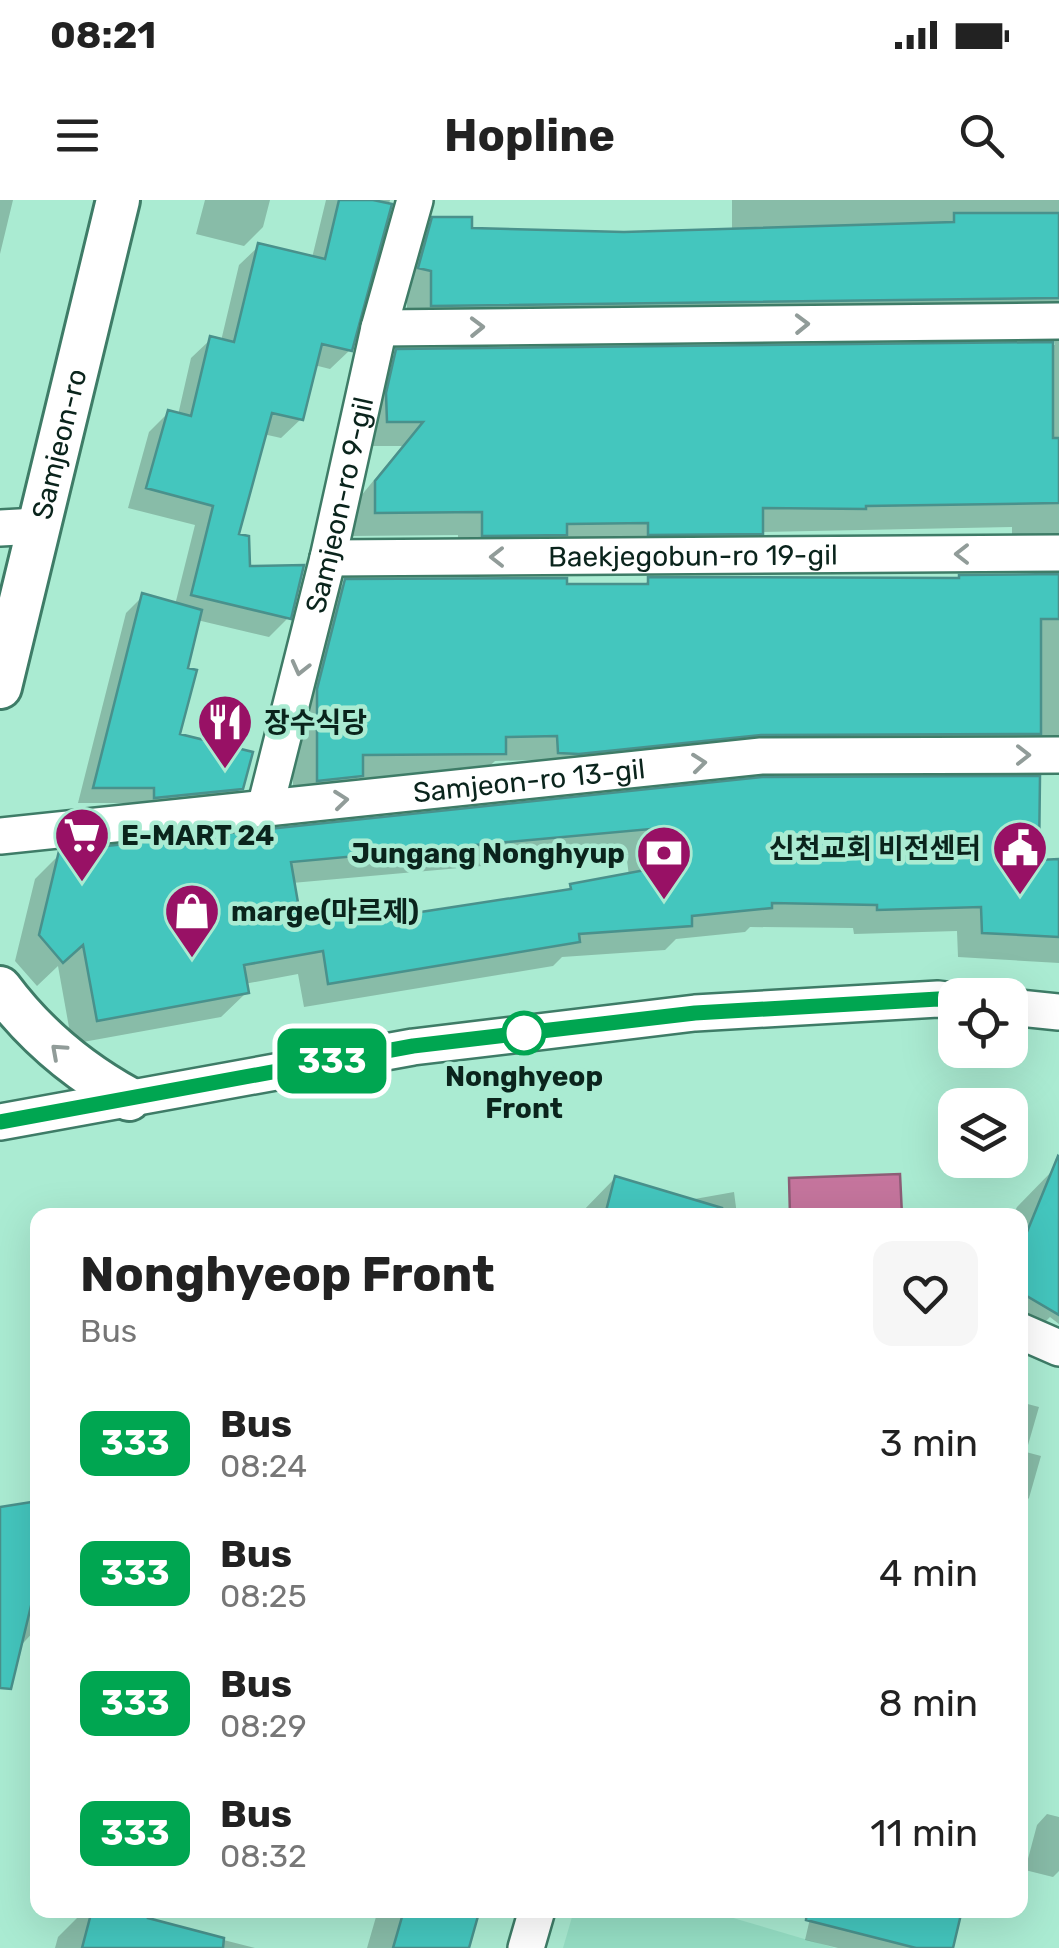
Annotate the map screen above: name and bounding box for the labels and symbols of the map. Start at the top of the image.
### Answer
one-way arrow [794,313,810,334]
one-way arrow [470,316,485,338]
street label: Samjeon-ro [25,366,93,523]
street label: Samjeon-ro 9-gil [299,394,380,617]
street label: Baekjegobun-ro 19-gil [548,539,838,573]
one-way arrow [953,543,969,564]
one-way arrow [488,546,504,568]
one-way arrow [291,659,312,676]
restaurant icon: 장수식당 [195,692,255,771]
place label: 장수식당 [264,706,367,739]
one-way arrow [1016,744,1032,766]
street label: Samjeon-ro 13-gil [411,752,647,809]
one-way arrow [691,753,707,774]
one-way arrow [333,790,349,812]
supermarket icon: E-MART 24 [52,805,112,884]
public building icon: 신천교회 비전센터 [990,818,1050,897]
place label: E-MART 24 [121,819,275,852]
bank icon: Jungang Nonghyup [634,823,694,902]
place label: 신천교회 비전센터 [769,832,981,865]
place label: Jungang Nonghyup [351,837,625,870]
shop icon: marge(마르제) [162,881,222,960]
place label: marge(마르제) [231,895,419,928]
marker: Nonghyeop Front [503,1012,545,1054]
line badge: 333 [274,1028,390,1094]
one-way arrow [51,1045,70,1063]
place label: Nonghyeop Front [445,1060,603,1125]

